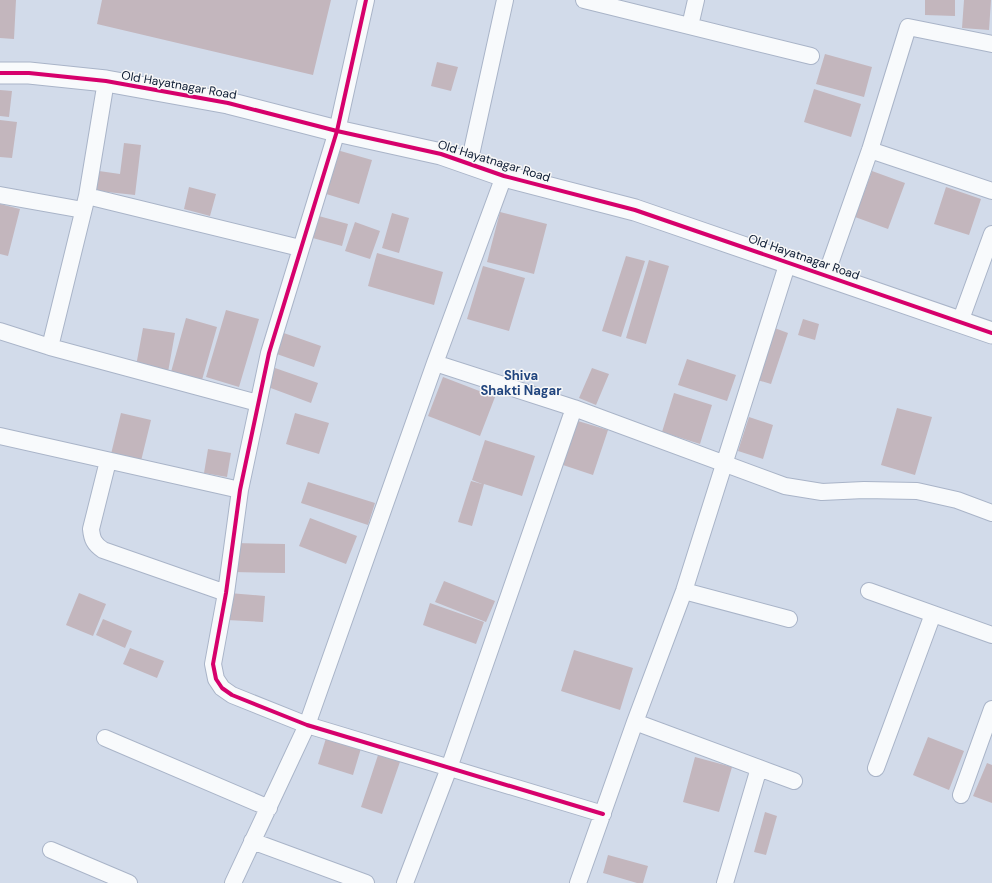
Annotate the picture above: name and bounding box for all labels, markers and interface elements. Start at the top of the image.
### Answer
street label: Old Hayatnagar Road [120,67,238,103]
street label: Old Hayatnagar Road [436,136,552,186]
street label: Old Hayatnagar Road [746,230,862,284]
district label: Shiva Shakti Nagar [480,367,562,399]

